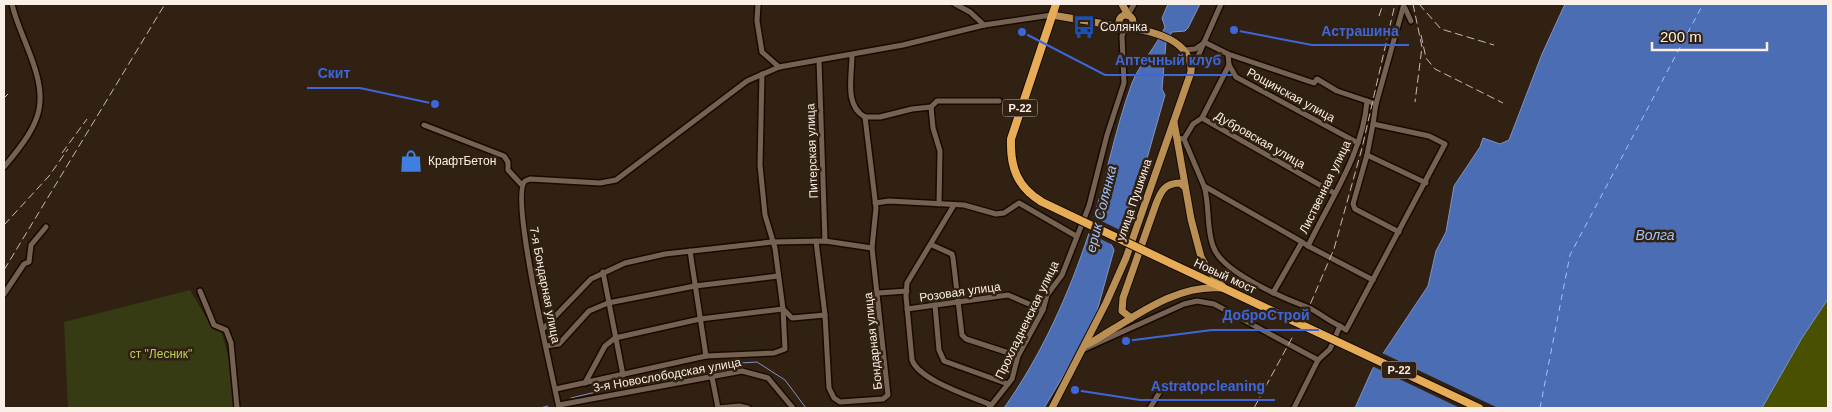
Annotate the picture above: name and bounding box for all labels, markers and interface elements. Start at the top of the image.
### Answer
bus stop icon: Солянка [1071,14,1097,40]
callout: Астрашина [1312,16,1409,45]
place label: Солянка [1100,20,1148,34]
scale bar [1652,20,1767,52]
text: Астрашина [1321,23,1399,39]
text: 200 m [1660,28,1702,45]
callout: Аптечный клуб [1105,46,1232,75]
text: Аптечный клуб [1115,52,1221,68]
callout: Скит [307,59,360,88]
text: Скит [318,65,350,81]
street label: Рощинская улица [1245,65,1338,125]
road number: Р-22 [1002,100,1038,116]
street label: Питерская улица [803,103,821,199]
street label: Дубровская улица [1212,108,1308,172]
street label: Лиственная улица [1296,138,1354,236]
shop icon: КрафтБетон [398,148,424,174]
place label: КрафтБетон [428,154,496,168]
street label: улица Пушкина [1113,157,1155,243]
water label: ерик Солянка [1082,164,1120,254]
street label: 7-я Бондарная улица [527,226,563,345]
water label: Волга [1635,227,1675,243]
street label: Новый мост [1192,256,1259,297]
street label: Прохладненская улица [992,258,1062,381]
street label: Розовая улица [919,279,1002,305]
street label: Бондарная улица [861,291,885,390]
callout: ДоброСтрой [1212,301,1319,330]
text: ДоброСтрой [1222,307,1310,323]
park label: ст "Лесник" [130,347,192,361]
street label: 3-я Новослободская улица [592,355,742,395]
road number: Р-22 [1382,362,1416,378]
callout: Astratopcleaning [1140,371,1275,400]
text: Astratopcleaning [1151,378,1265,394]

